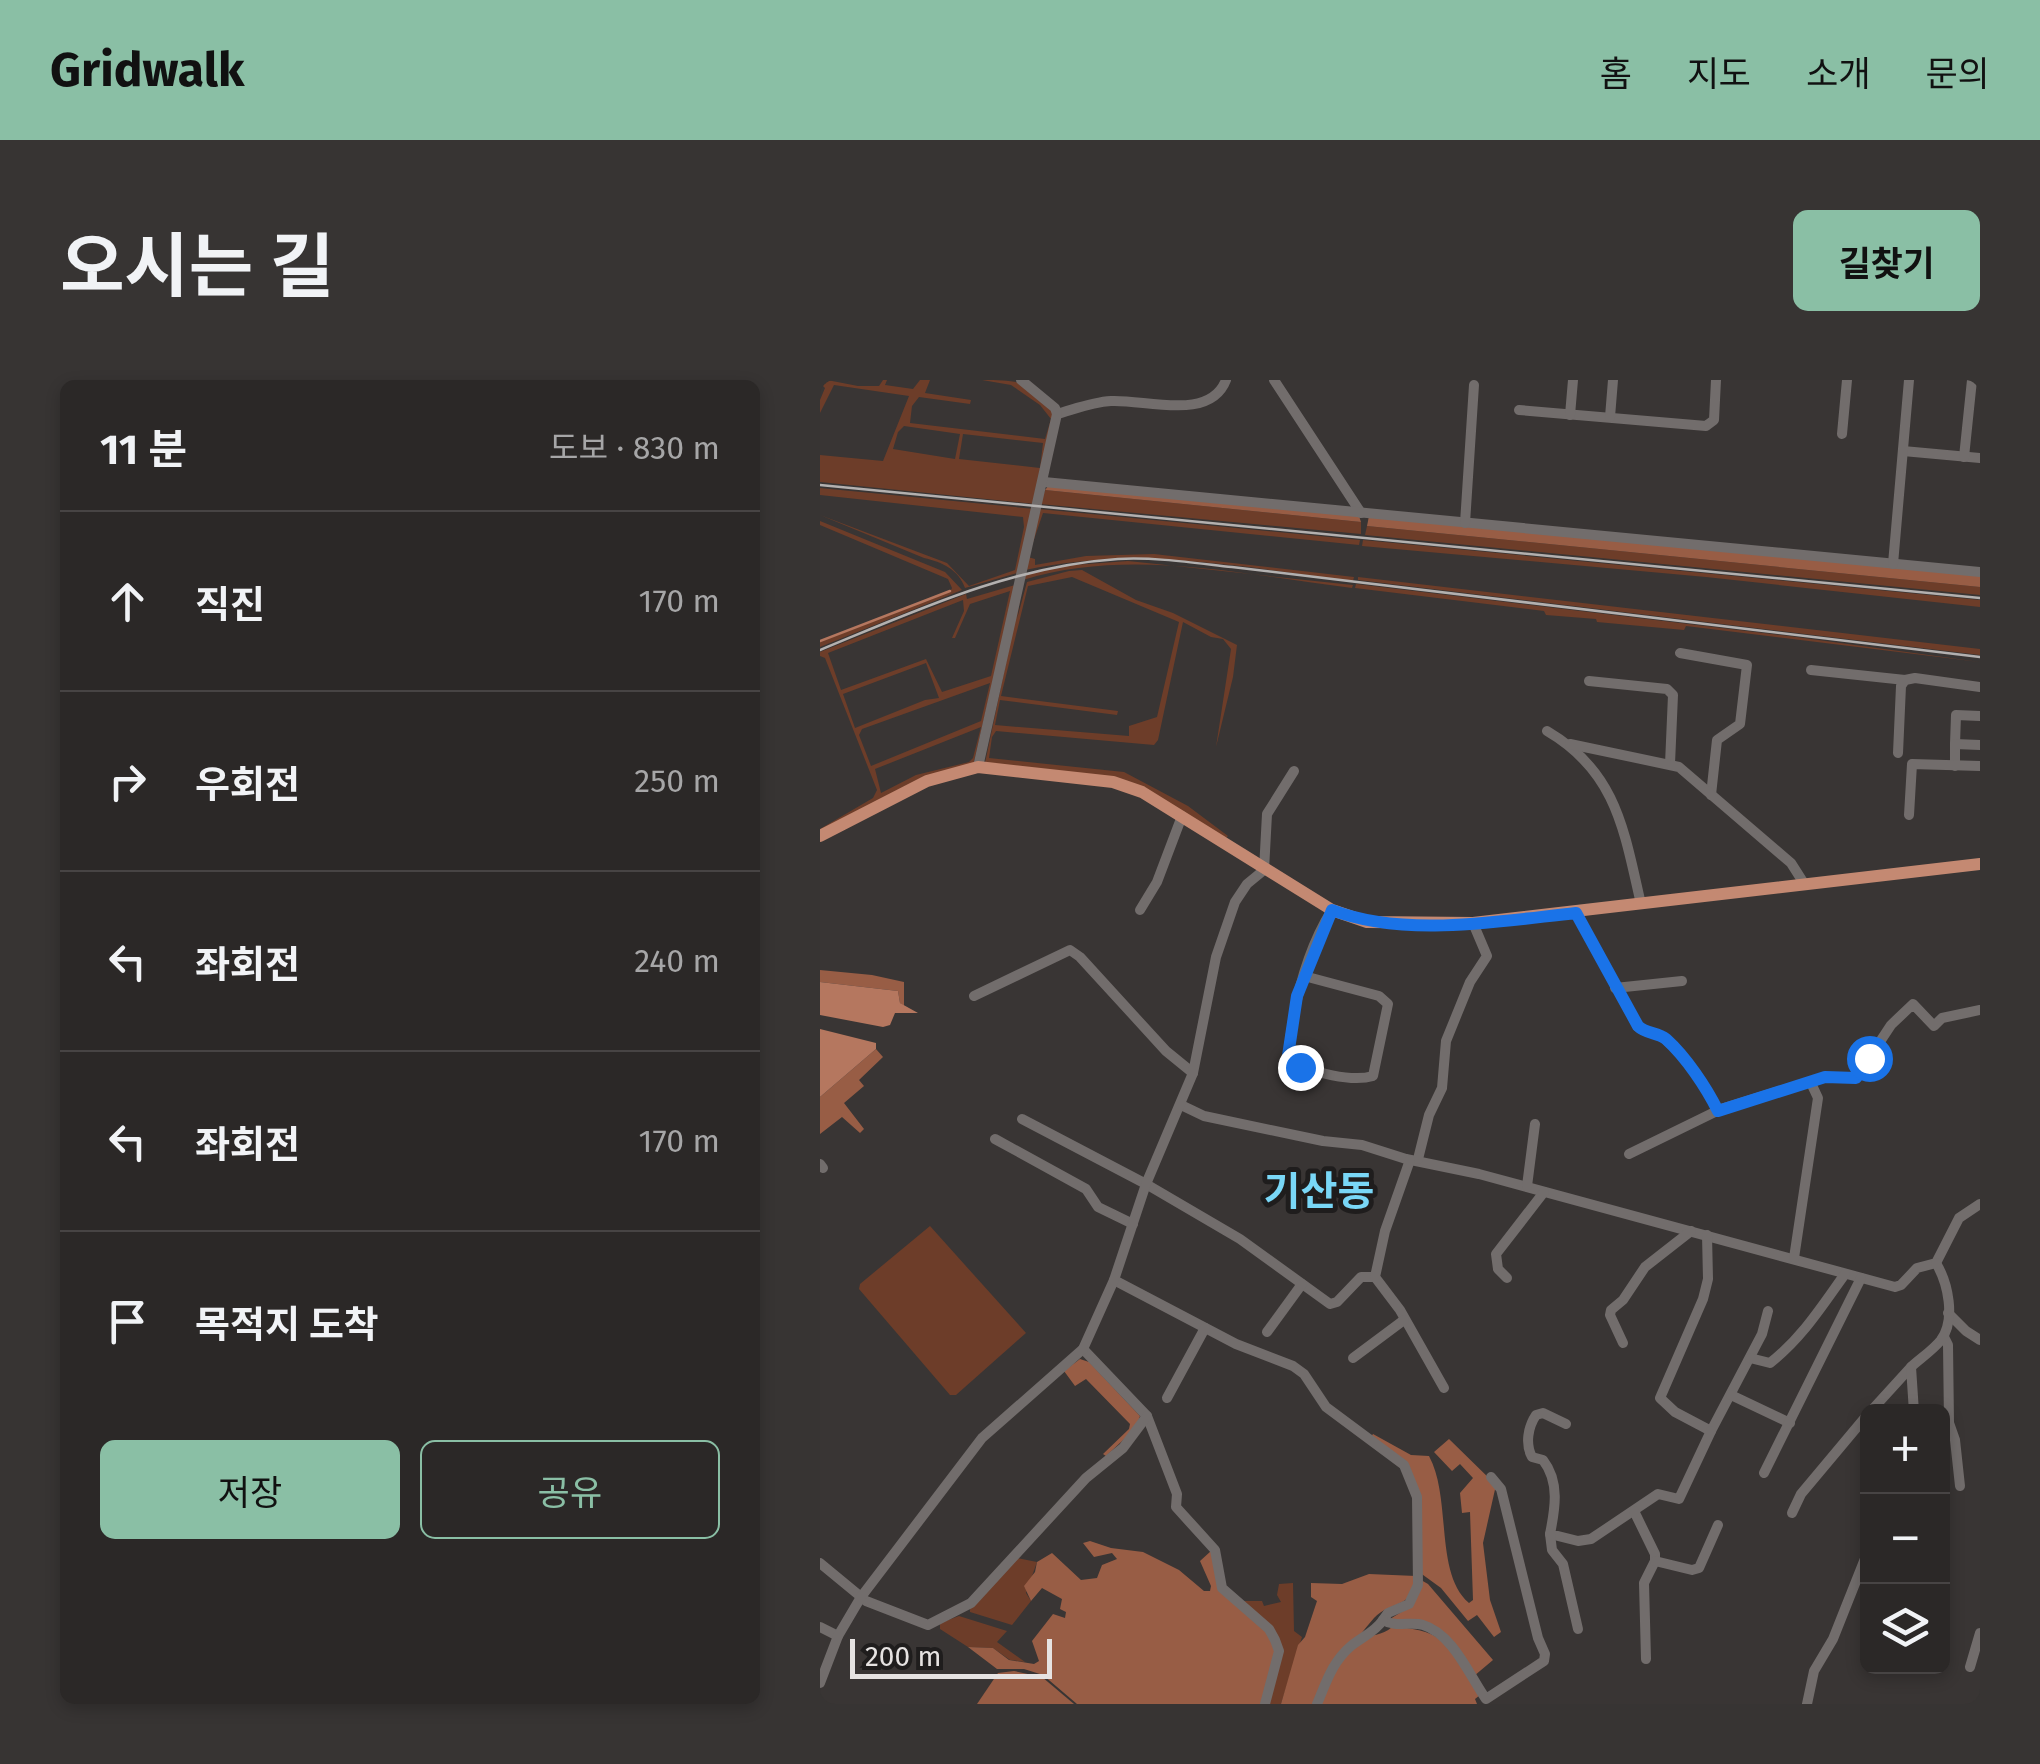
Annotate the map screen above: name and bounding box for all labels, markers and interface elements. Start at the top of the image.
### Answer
text: Gridwalk [50,41,244,99]
text: 홈 [1600,53,1632,95]
text: 지도 [1687,53,1751,95]
text: 소개 [1806,53,1871,95]
text: 문의 [1926,53,1990,95]
button: 길찾기 [1793,210,1980,311]
text: 오시는 길 [60,226,334,310]
text: 11 분 [100,425,187,475]
text: 도보 · 830 m [549,429,720,467]
icon: ahead [100,574,155,629]
text: 직진 [195,582,265,628]
text: 170 m [639,582,720,620]
icon: right [100,754,155,809]
text: 우회전 [195,762,300,808]
text: 250 m [634,762,720,800]
icon: left [100,934,155,989]
text: 좌회전 [195,942,300,988]
text: 240 m [634,942,720,980]
route start [1847,1036,1893,1082]
route end [1278,1045,1324,1091]
icon: left [100,1114,155,1169]
text: 좌회전 [195,1122,300,1168]
text: 170 m [639,1122,720,1160]
district label: 기산동 [1264,1168,1374,1216]
icon: arrive [100,1294,155,1349]
text: 목적지 도착 [195,1302,379,1348]
map controls [1860,1404,1950,1674]
button: + [1860,1404,1950,1494]
button: 저장 [100,1440,400,1539]
button: 공유 [420,1440,720,1539]
button: − [1860,1494,1950,1584]
button: layers [1860,1584,1950,1674]
scale bar [850,1634,1052,1678]
text: 200 m [865,1640,942,1673]

